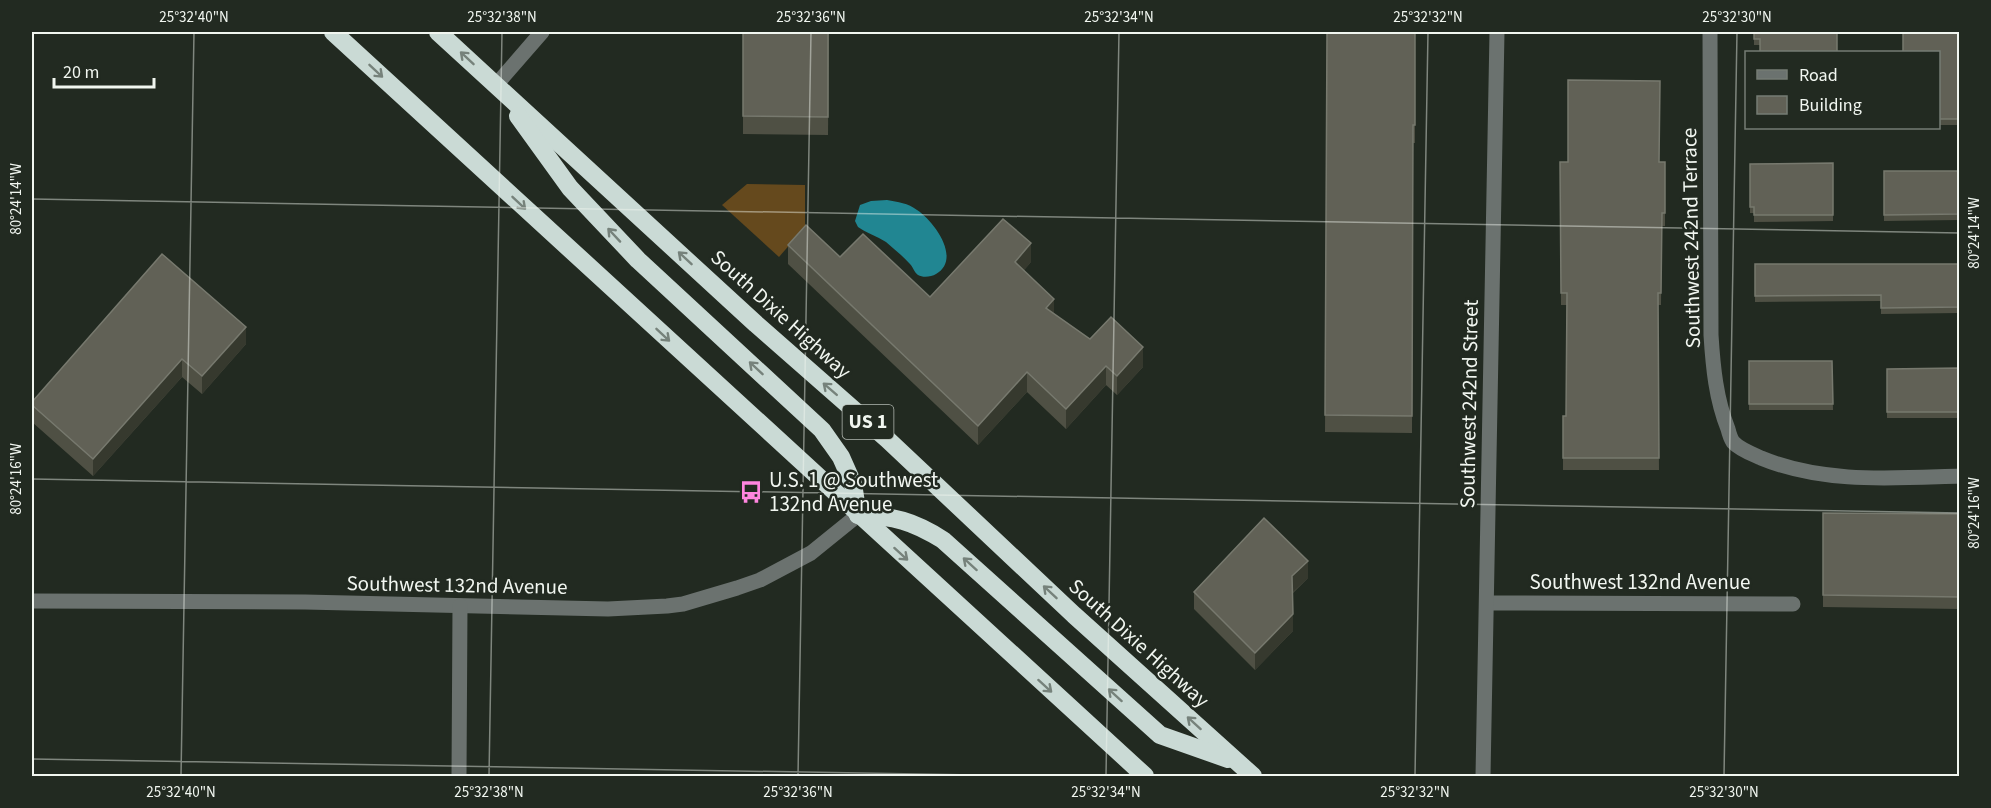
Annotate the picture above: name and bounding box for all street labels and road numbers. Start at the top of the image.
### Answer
street label: Southwest 242nd Terrace [1674,127,1708,349]
street label: South Dixie Highway [704,243,858,386]
street label: Southwest 242nd Street [1452,299,1486,509]
road number: US 1 [842,405,894,439]
street label: Southwest 132nd Avenue [1529,567,1751,597]
street label: Southwest 132nd Avenue [346,568,568,602]
street label: South Dixie Highway [1062,572,1216,715]

